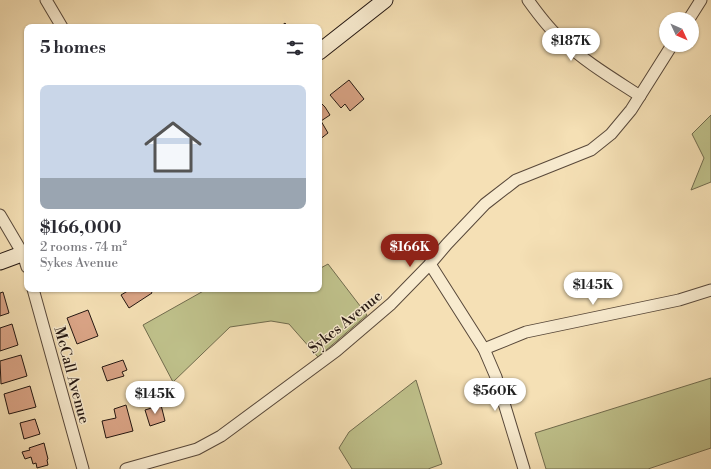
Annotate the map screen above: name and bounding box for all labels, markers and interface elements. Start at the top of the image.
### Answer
north arrow [659,12,699,52]
map controls [659,12,699,52]
pin: $187K [543,28,599,62]
text: $187K [551,33,591,49]
text: 5 homes [40,37,106,59]
icon: filters [284,37,306,59]
icon: home [137,111,209,183]
text: $166,000 [40,217,121,239]
pin: $166K [382,234,438,268]
text: 2 rooms · 74 m² [40,239,127,255]
text: $166K [390,239,430,255]
text: Sykes Avenue [40,255,118,271]
pin: $145K [565,272,621,306]
text: $145K [573,277,613,293]
street label: Sykes Avenue [304,287,386,358]
street label: McCall Avenue [49,324,94,426]
pin: $560K [467,378,523,412]
pin: $145K [127,381,183,415]
text: $560K [473,383,517,399]
text: $145K [135,386,175,402]

